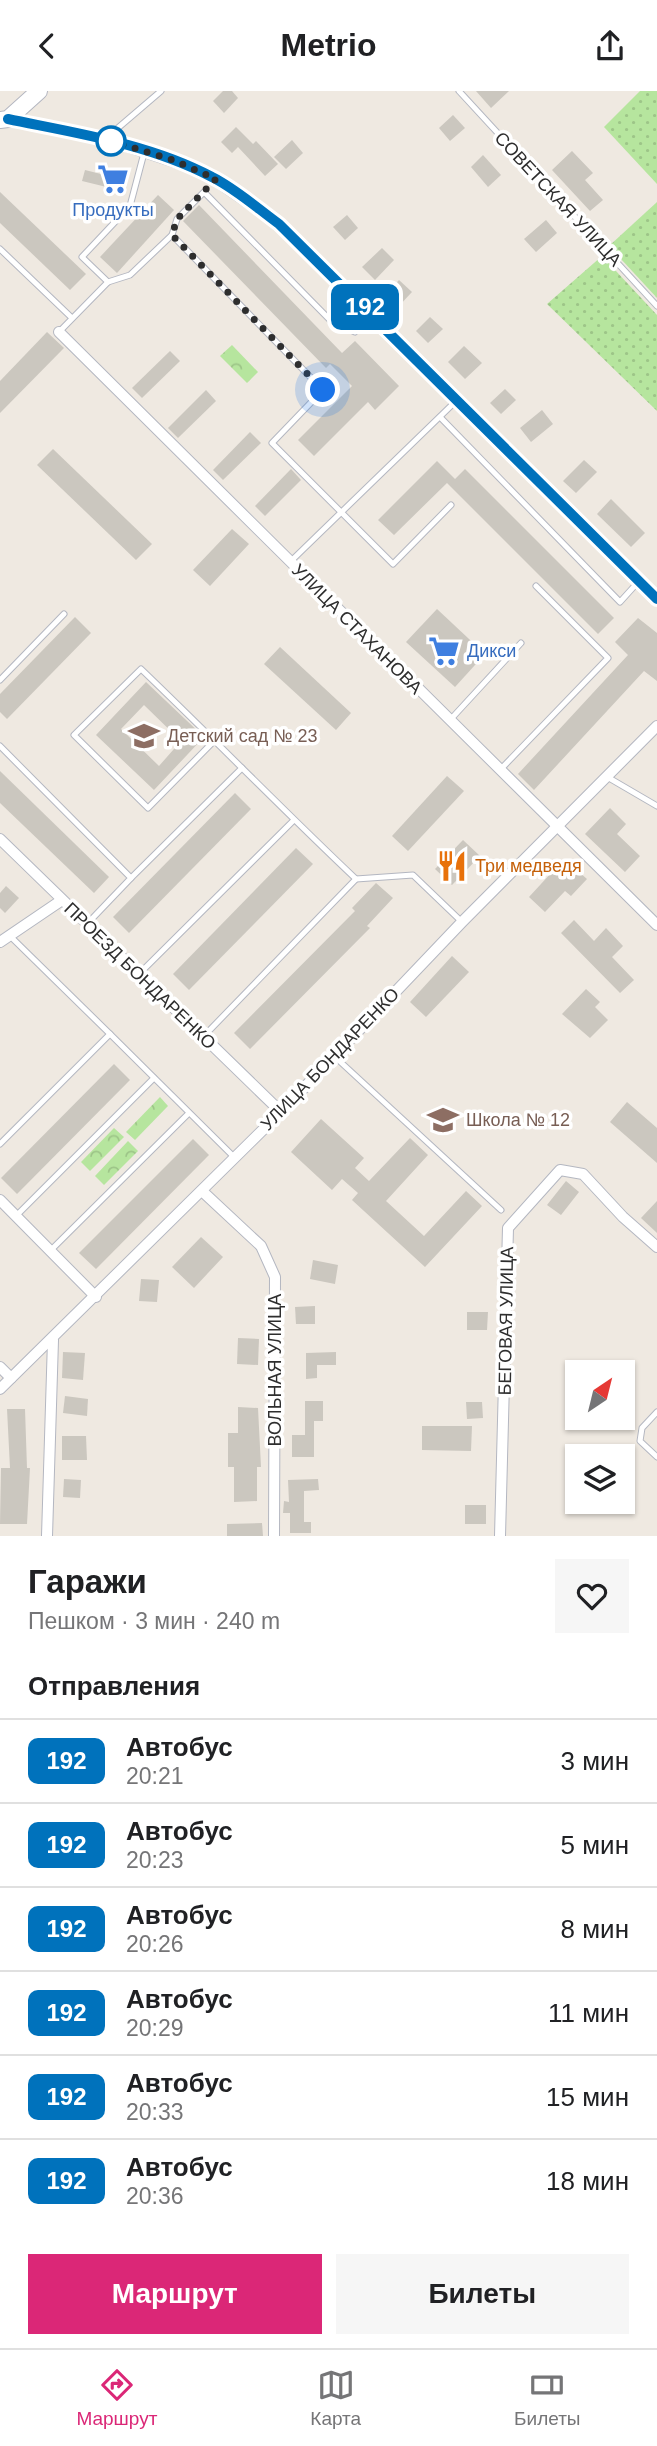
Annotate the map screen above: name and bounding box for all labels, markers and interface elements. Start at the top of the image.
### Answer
icon: back [28,27,66,65]
text: Metrio [281,27,377,63]
icon: share [591,27,629,65]
unlabelled marker [96,126,126,156]
street label: СОВЕТСКАЯ УЛИЦА [491,128,625,270]
supermarket icon: Продукты [96,162,130,196]
place label: Продукты [72,200,154,220]
line badge: 192 [325,284,405,330]
text: 192 [345,293,385,320]
your location [305,372,340,407]
street label: УЛИЦА СТАХАНОВА [288,560,426,698]
supermarket icon: Дикси [427,634,461,668]
place label: Дикси [467,641,516,661]
school or university icon: Детский сад № 23 [127,719,161,753]
place label: Детский сад № 23 [167,726,317,746]
restaurant icon: Три медведя [435,849,469,883]
place label: Три медведя [475,856,582,876]
street label: ПРОЕЗД БОНДАРЕНКО [60,899,220,1053]
street label: УЛИЦА БОНДАРЕНКО [257,984,403,1134]
school or university icon: Школа № 12 [426,1103,460,1137]
place label: Школа № 12 [466,1110,570,1130]
street label: БЕГОВАЯ УЛИЦА [495,1246,517,1396]
street label: ВОЛЬНАЯ УЛИЦА [265,1294,285,1446]
north arrow [565,1360,635,1430]
map controls [565,1360,635,1514]
button: layers [565,1444,635,1514]
button: heart [555,1559,629,1633]
text: Гаражи [28,1563,147,1600]
text: Пешком · 3 мин · 240 m [28,1608,280,1634]
text: Отправления [28,1671,200,1701]
text: Автобус [126,1732,233,1762]
text: 3 мин [561,1746,629,1776]
text: 192 [46,1747,87,1774]
text: 20:21 [126,1763,184,1789]
text: Автобус [126,1816,233,1846]
text: 5 мин [561,1830,629,1860]
text: 192 [46,1831,87,1858]
text: 20:23 [126,1847,184,1873]
text: Автобус [126,1900,233,1930]
text: 8 мин [561,1914,629,1944]
text: 192 [46,1915,87,1942]
text: 20:26 [126,1931,184,1957]
text: Автобус [126,1984,233,2014]
text: 11 мин [548,1998,629,2028]
text: 192 [46,1999,87,2026]
text: 20:29 [126,2015,184,2041]
text: Автобус [126,2068,233,2098]
text: 15 мин [546,2082,629,2112]
text: 192 [46,2083,87,2110]
text: 20:33 [126,2099,184,2125]
text: Автобус [126,2152,233,2182]
text: 18 мин [546,2166,629,2196]
text: 192 [46,2167,87,2194]
text: 20:36 [126,2183,184,2209]
button: Маршрут [28,2254,322,2334]
button: Билеты [336,2254,629,2334]
tab: Маршрут [76,2366,157,2430]
tab: Карта [310,2366,361,2430]
tab: Билеты [514,2366,581,2430]

